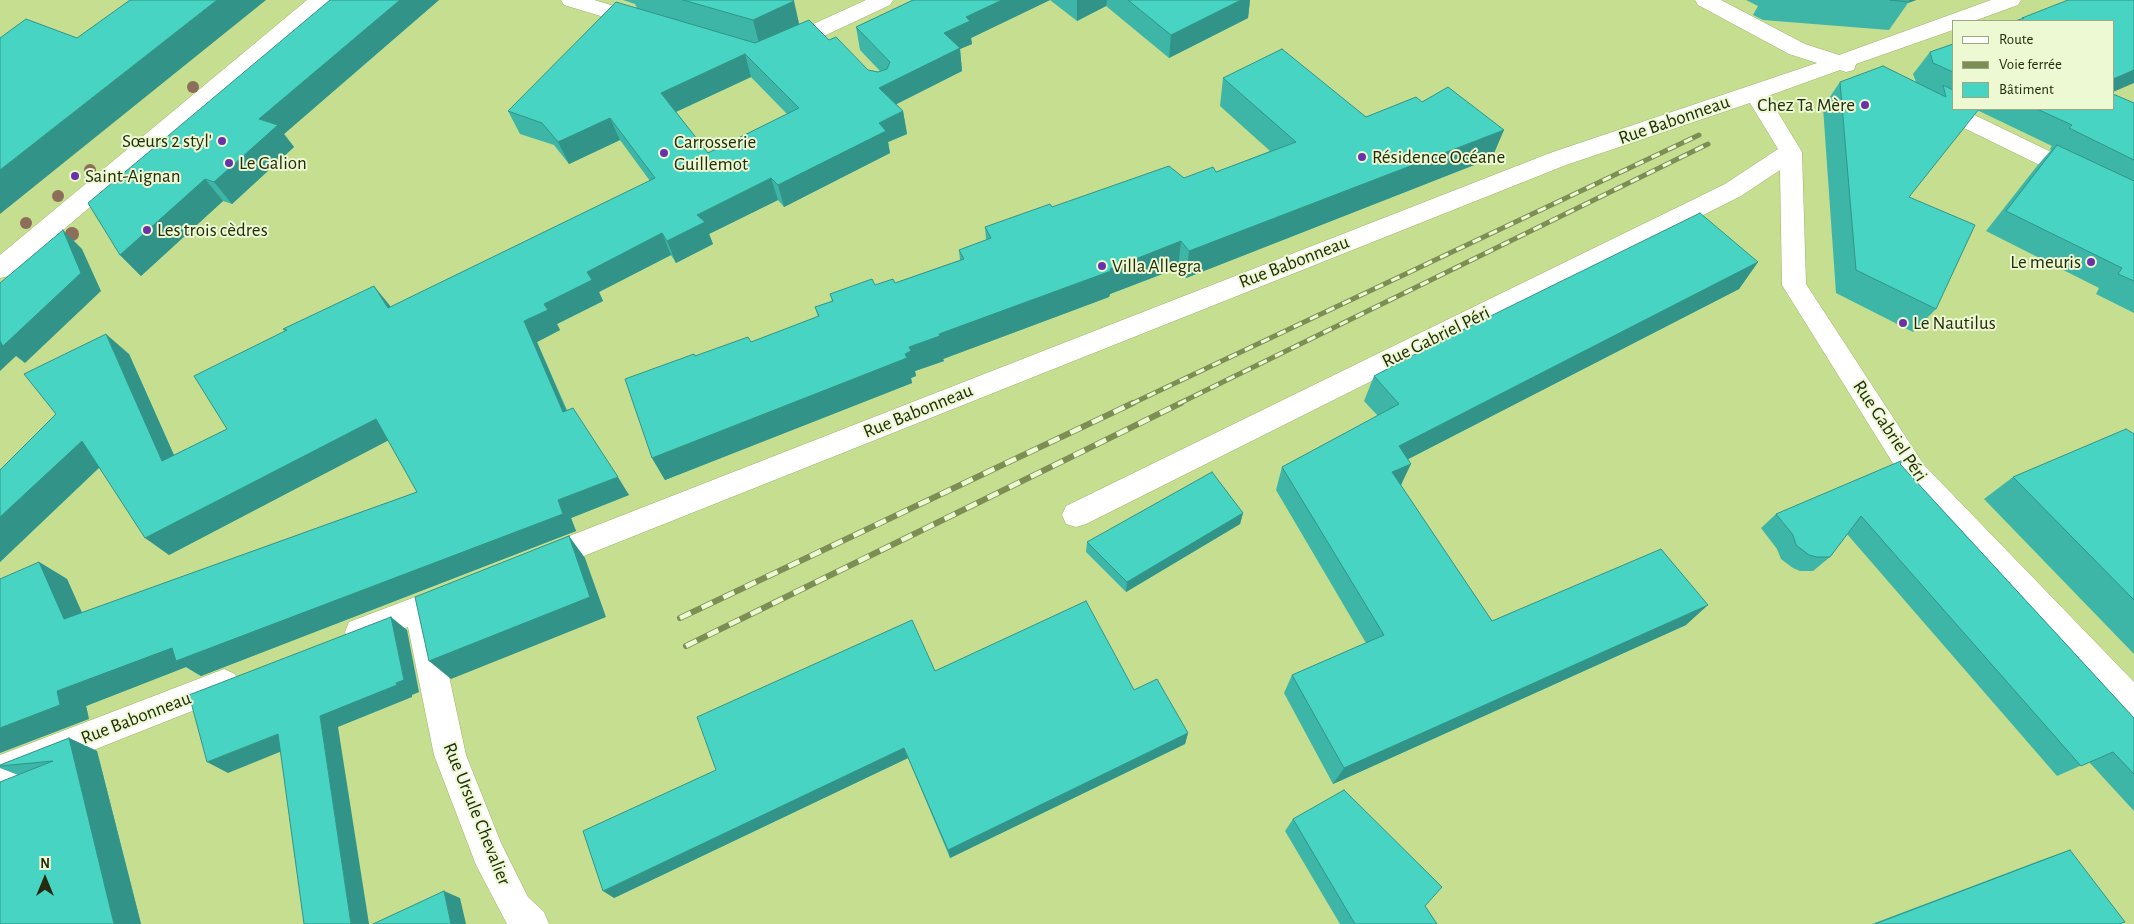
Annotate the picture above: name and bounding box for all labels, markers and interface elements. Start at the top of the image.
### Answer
legend [1952,20,2114,110]
text: Route [1999,32,2033,47]
text: Voie ferrée [1999,57,2062,72]
text: Bâtiment [1999,82,2054,97]
street label: Rue Babonneau [1615,90,1733,150]
place label: Chez Ta Mère [1757,94,1855,116]
marker: Chez Ta Mère [1859,99,1871,111]
place label: Sœurs 2 styl' [122,130,212,152]
place label: Carrosserie Guillemot [674,131,756,175]
marker: Sœurs 2 styl' [216,135,228,147]
place label: Résidence Océane [1372,146,1505,168]
marker: Carrosserie Guillemot [658,147,670,159]
marker: Résidence Océane [1356,151,1368,163]
place label: Le Galion [239,152,307,174]
marker: Le Galion [223,157,235,169]
place label: Saint-Aignan [85,165,180,187]
marker: Saint-Aignan [69,170,81,182]
place label: Les trois cèdres [157,219,268,241]
marker: Les trois cèdres [141,224,153,236]
street label: Rue Babonneau [1236,231,1352,293]
place label: Le meuris [2010,251,2081,273]
place label: Villa Allegra [1112,255,1202,277]
marker: Le meuris [2085,256,2097,268]
marker: Villa Allegra [1096,260,1108,272]
street label: Rue Gabriel Péri [1378,301,1494,373]
place label: Le Nautilus [1913,312,1996,334]
marker: Le Nautilus [1897,317,1909,329]
street label: Rue Gabriel Péri [1848,376,1932,486]
street label: Rue Babonneau [860,379,976,443]
street label: Rue Babonneau [78,687,194,749]
street label: Rue Ursule Chevalier [438,739,516,889]
north arrow [20,854,70,904]
text: N [40,857,50,871]

